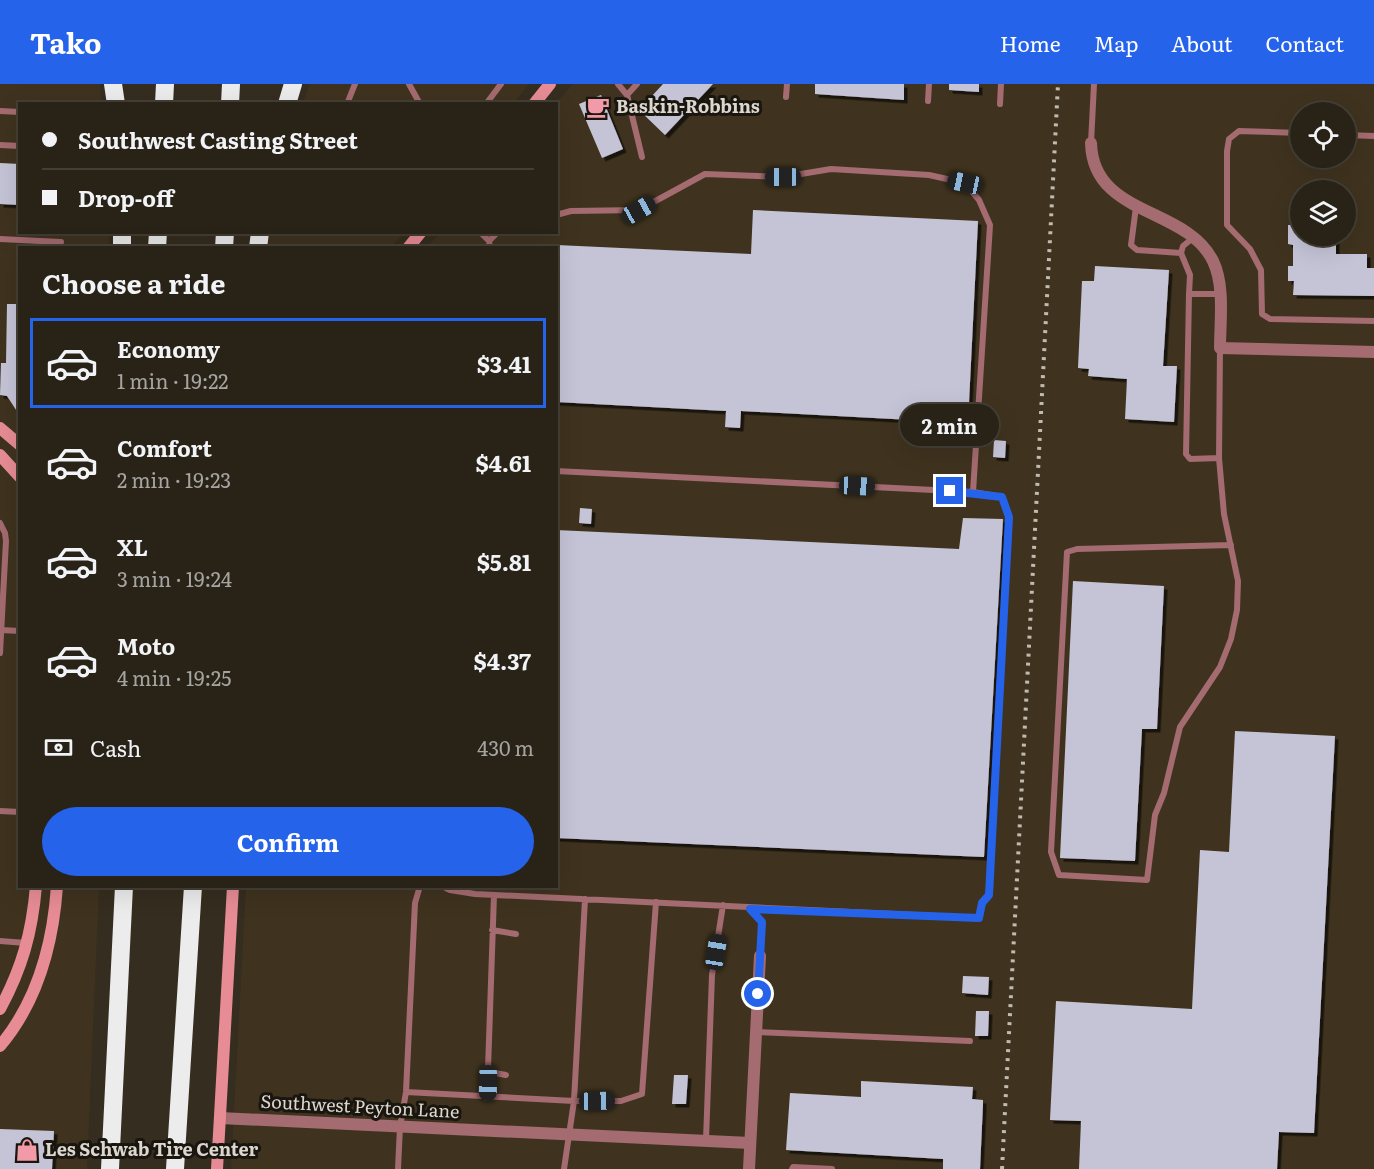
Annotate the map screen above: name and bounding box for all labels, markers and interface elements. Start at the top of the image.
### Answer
text: Tako [30,21,102,63]
text: Home [1000,27,1061,58]
text: Map [1094,27,1138,58]
text: About [1171,27,1233,58]
text: Contact [1266,27,1344,58]
place label: Baskin-Robbins [616,92,760,119]
cafe icon: Baskin-Robbins [585,94,611,120]
map controls [1290,102,1356,246]
button: locate [1290,102,1356,168]
text: Southwest Casting Street [78,123,358,156]
car [765,168,801,186]
car [946,170,984,196]
button: layers [1290,180,1356,246]
text: Drop-off [78,181,174,214]
car [619,193,659,227]
text: Choose a ride [42,262,225,302]
text: Economy [117,332,220,365]
icon: car [45,336,99,390]
text: $3.41 [477,347,531,380]
text: 1 min · 19:22 [117,365,228,395]
callout: 2 min [900,404,1000,446]
text: 2 min [922,410,977,440]
text: Comfort [117,431,212,464]
icon: car [45,435,99,489]
text: $4.61 [475,446,531,479]
text: 2 min · 19:23 [117,464,231,494]
car [839,476,875,496]
route end [936,477,963,504]
text: XL [117,530,148,563]
icon: car [45,534,99,588]
text: $5.81 [477,545,531,578]
text: 3 min · 19:24 [117,563,232,593]
text: Moto [117,629,175,662]
icon: car [45,633,99,687]
text: $4.37 [474,644,531,677]
text: 4 min · 19:25 [117,662,231,692]
icon: cash [42,731,75,764]
text: Cash [90,731,141,764]
text: 430 m [477,732,534,762]
button: Confirm [42,807,534,876]
car [704,933,728,971]
route start [744,980,771,1007]
car [479,1065,497,1101]
street label: Southwest Peyton Lane [260,1087,460,1124]
car [579,1092,615,1110]
place label: Les Schwab Tire Center [45,1135,259,1162]
shop icon: Les Schwab Tire Center [14,1137,40,1163]

